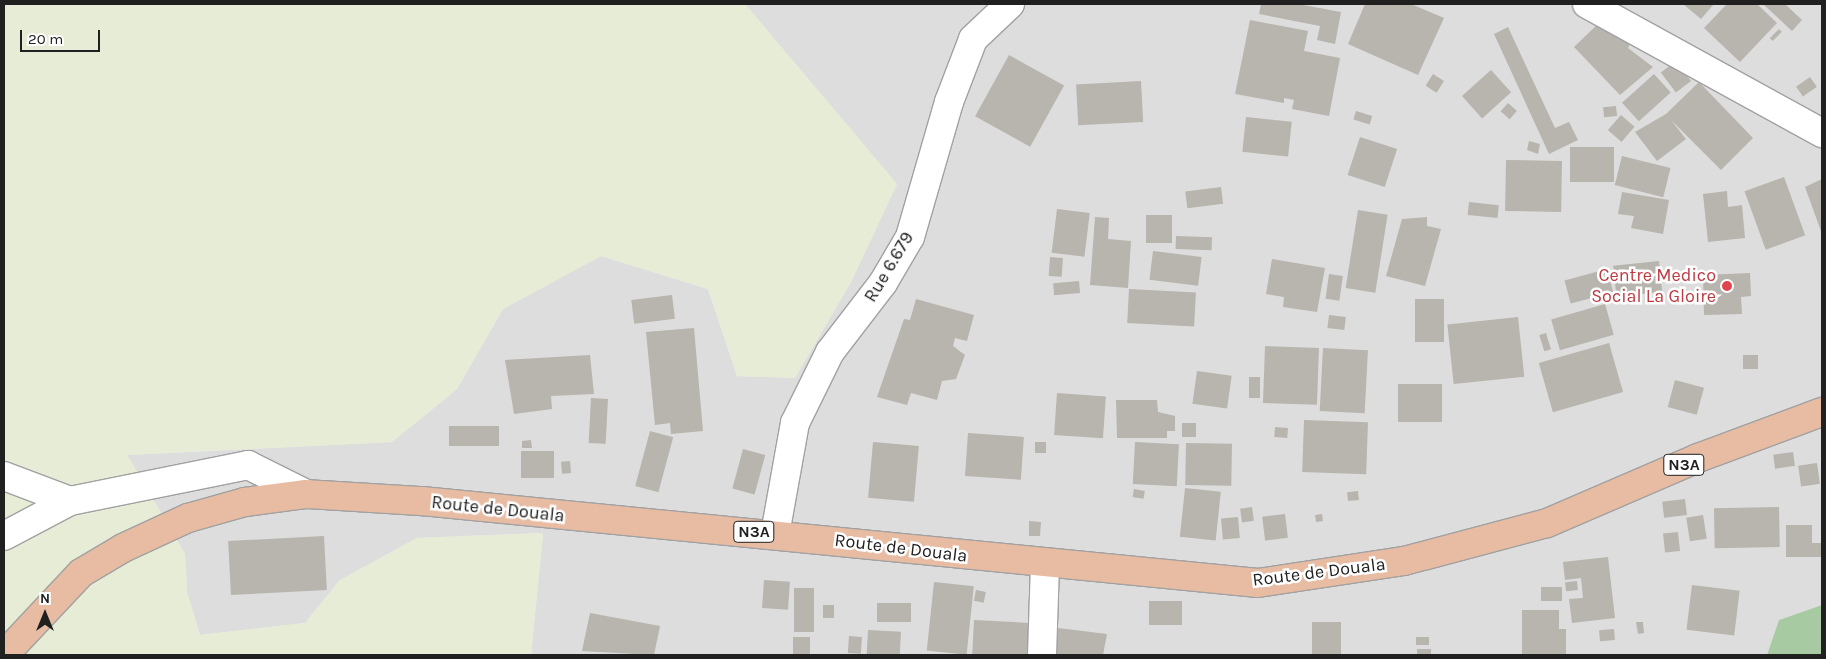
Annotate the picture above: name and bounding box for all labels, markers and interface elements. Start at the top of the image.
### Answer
scale bar [22,20,102,52]
text: 20 m [28,30,63,48]
street label: Rue 6.679 [860,228,918,306]
place label: Centre Medico Social La Gloire [1591,265,1716,308]
marker: Centre Medico Social La Gloire [1720,279,1734,293]
road number: N3A [1663,452,1705,478]
street label: Route de Douala [430,491,566,527]
road number: N3A [733,518,775,546]
street label: Route de Douala [833,529,969,567]
street label: Route de Douala [1251,553,1387,591]
north arrow [20,589,70,639]
text: N [40,590,50,607]

